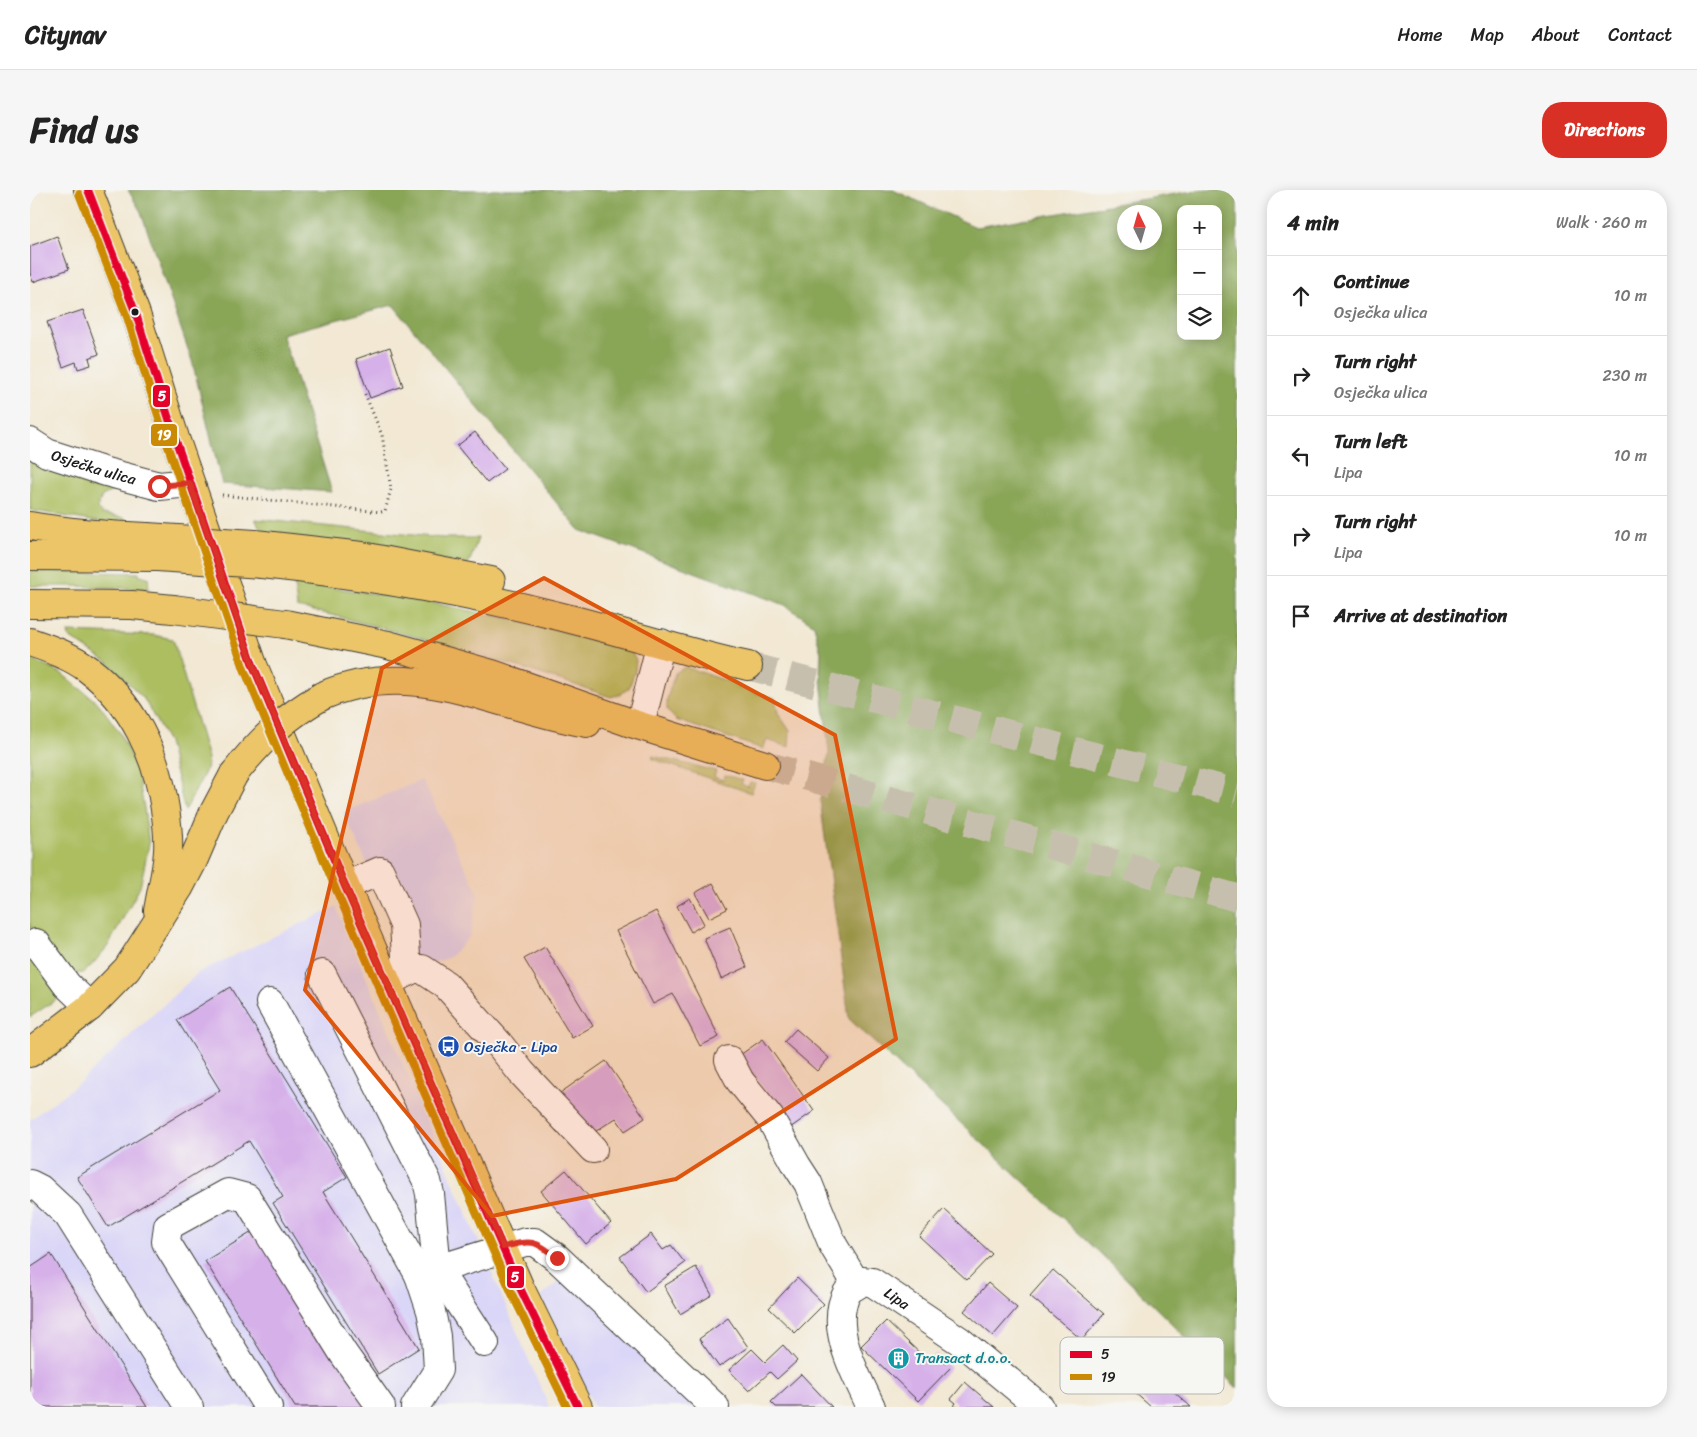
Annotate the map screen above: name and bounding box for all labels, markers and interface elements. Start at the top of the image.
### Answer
text: Citynav [25,14,106,56]
text: Home [1398,19,1443,51]
text: Map [1471,19,1504,51]
text: About [1532,19,1580,51]
text: Contact [1608,19,1672,51]
text: Find us [30,99,138,161]
button: Directions [1542,102,1667,158]
text: 4 min [1287,204,1339,242]
north arrow [1117,205,1162,250]
map controls [1177,205,1222,340]
button: + [1177,205,1222,250]
text: Walk · 260 m [1556,208,1647,237]
button: − [1177,250,1222,295]
text: Continue [1334,265,1410,298]
text: 10 m [1614,281,1647,310]
icon: ahead [1287,282,1315,310]
button: layers [1177,295,1222,340]
text: Osječka ulica [1334,298,1427,327]
unlabelled marker [130,307,140,317]
text: Turn right [1334,345,1416,378]
text: 230 m [1602,361,1647,390]
icon: right [1287,362,1315,390]
text: Osječka ulica [1334,378,1427,407]
line badge: 5 [152,384,171,408]
text: 5 [158,384,167,409]
line badge: 19 [150,423,178,447]
text: 19 [157,423,172,448]
text: Turn left [1334,425,1407,458]
text: 10 m [1614,441,1647,470]
street label: Osječka ulica [48,442,139,493]
icon: left [1287,442,1315,470]
text: Lipa [1334,458,1362,487]
route start [148,475,171,498]
text: Turn right [1334,505,1416,538]
text: 10 m [1614,521,1647,550]
icon: right [1287,522,1315,550]
text: Lipa [1334,538,1362,567]
text: Arrive at destination [1334,599,1507,632]
icon: arrive [1287,602,1315,630]
place label: Osječka - Lipa [464,1034,558,1060]
bus stop icon: Osječka - Lipa [436,1035,460,1059]
route end [546,1247,569,1270]
line badge: 5 [506,1265,525,1289]
text: 5 [511,1265,520,1290]
street label: Lipa [879,1280,915,1317]
legend [1060,1337,1224,1394]
text: 5 [1101,1342,1110,1367]
place label: Transact d.o.o. [915,1345,1012,1371]
building icon: Transact d.o.o. [887,1346,911,1370]
text: 19 [1101,1365,1116,1390]

